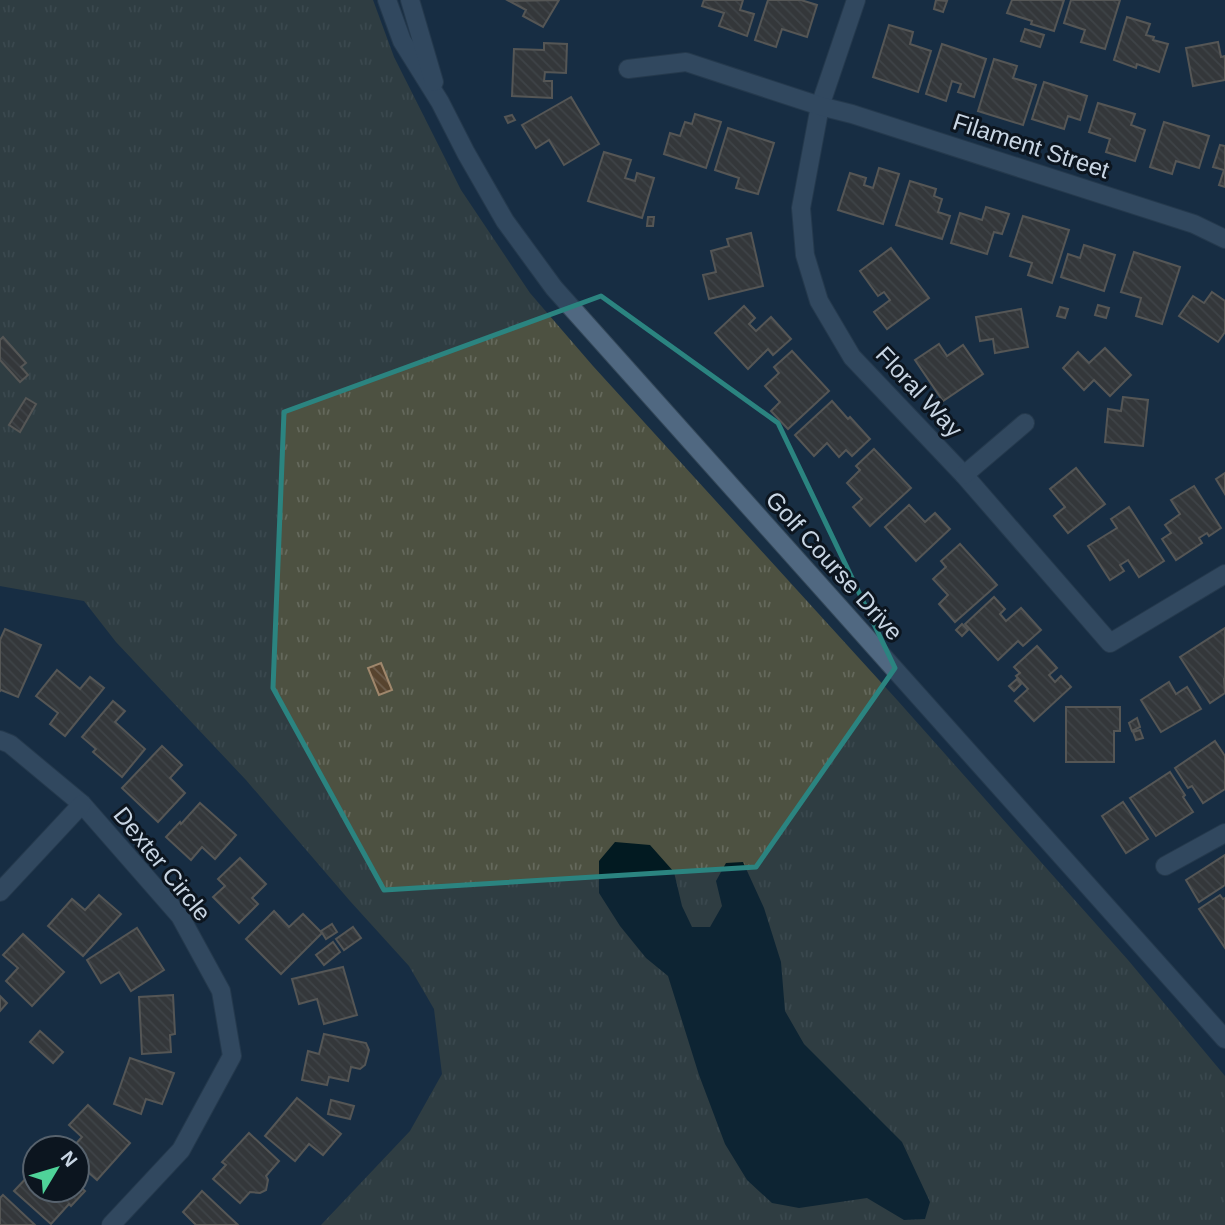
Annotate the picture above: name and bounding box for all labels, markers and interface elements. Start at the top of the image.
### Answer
street label: Filament Street [950,108,1113,184]
street label: Floral Way [871,341,968,442]
street label: Golf Course Drive [761,486,908,646]
street label: Dexter Circle [108,801,217,926]
north arrow [21,1134,91,1204]
text: N [57,1147,82,1171]

